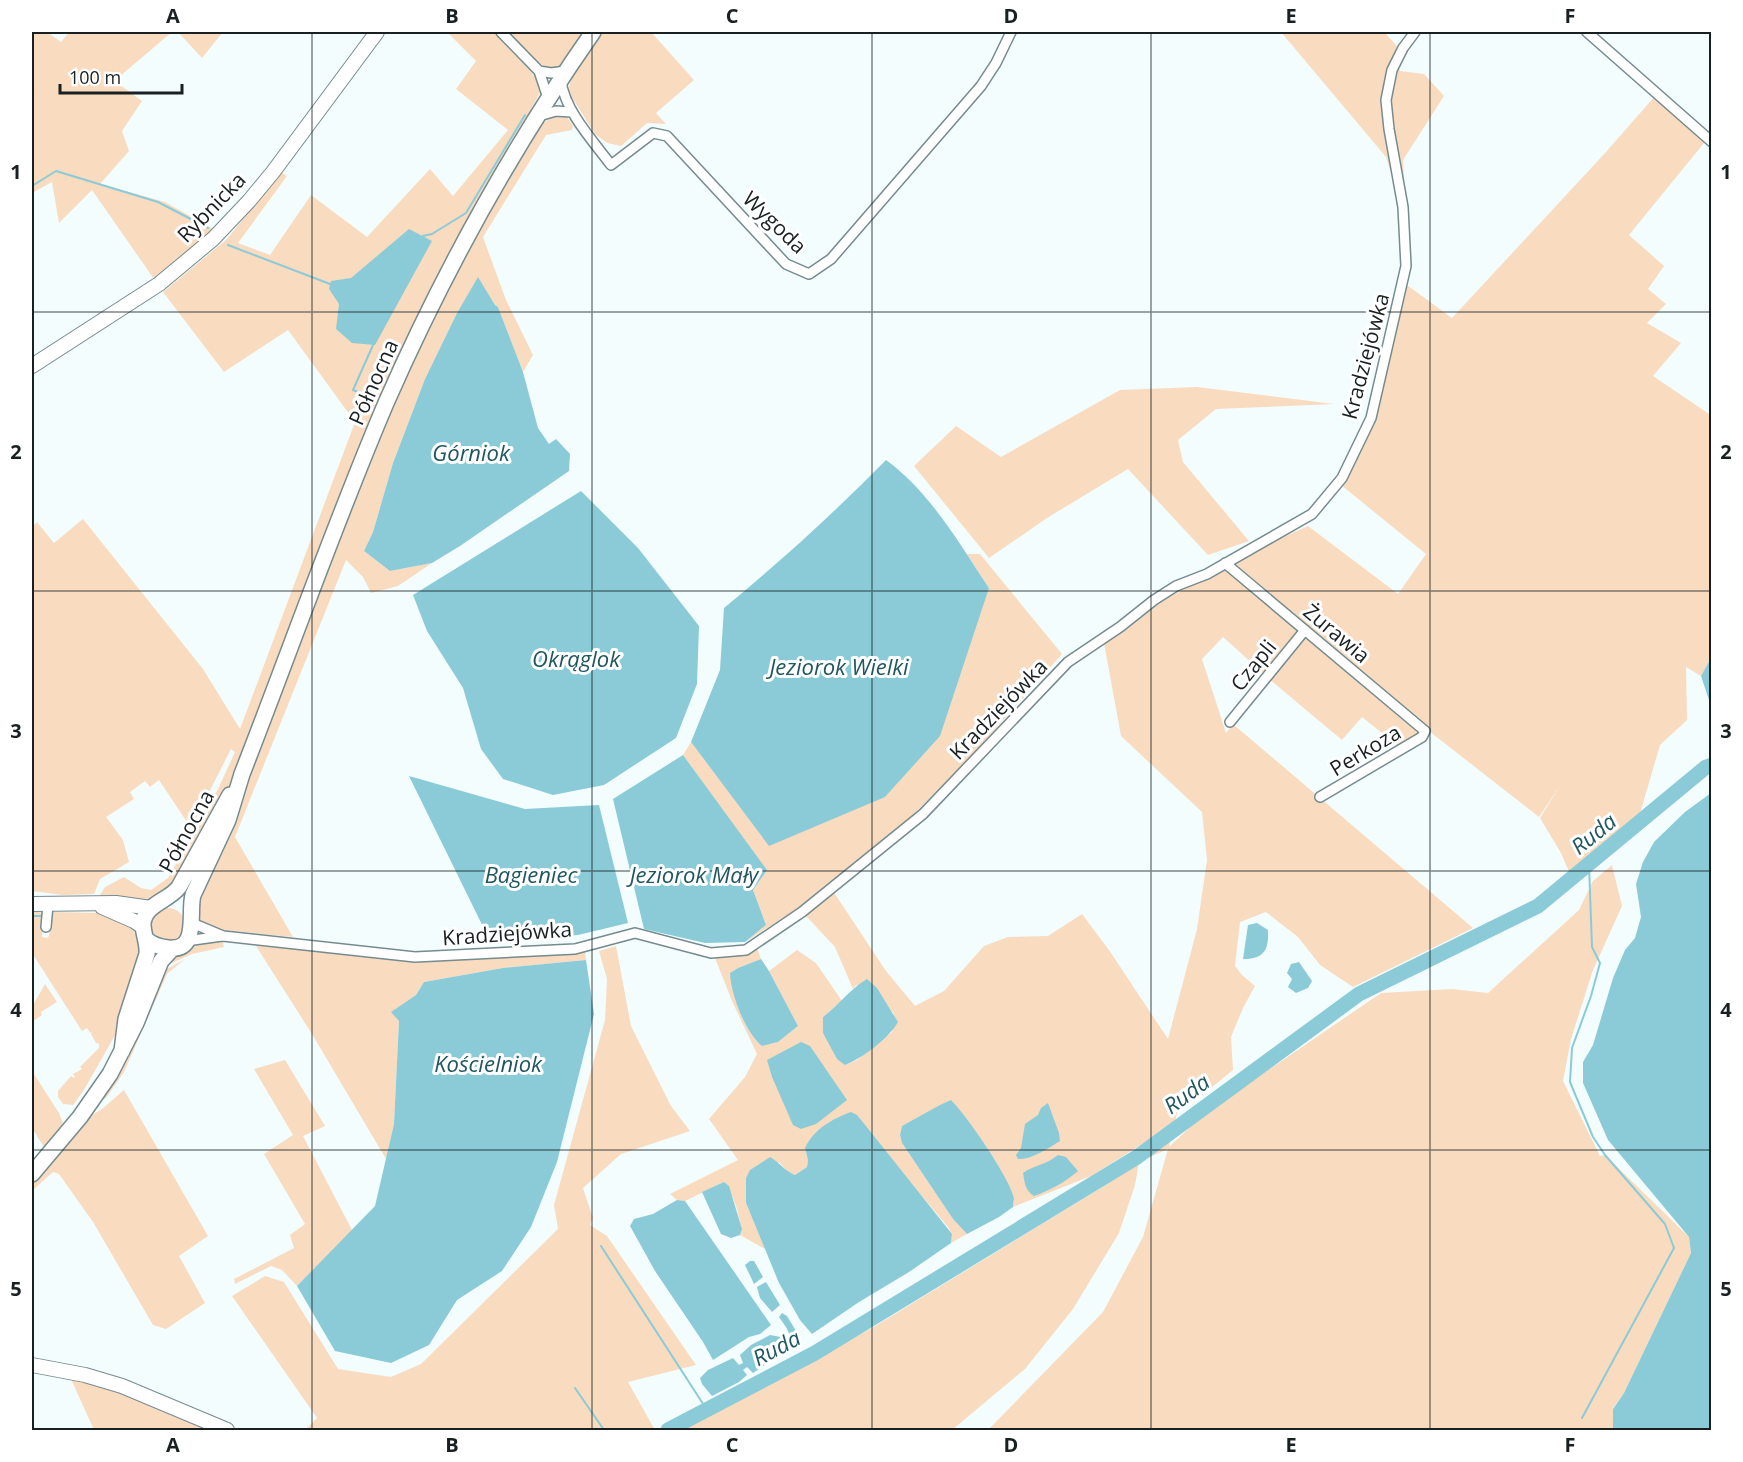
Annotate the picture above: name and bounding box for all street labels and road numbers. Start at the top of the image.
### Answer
street label: Rybnicka [171,166,251,248]
street label: Wygoda [737,185,813,259]
street label: Kradziejówka [1335,290,1395,422]
street label: Północna [342,335,404,429]
street label: Żurawia [1298,597,1376,669]
street label: Czapli [1224,634,1282,696]
street label: Kradziejówka [943,653,1053,765]
street label: Perkoza [1324,718,1406,782]
street label: Północna [152,785,220,877]
street label: Kradziejówka [441,915,573,951]

